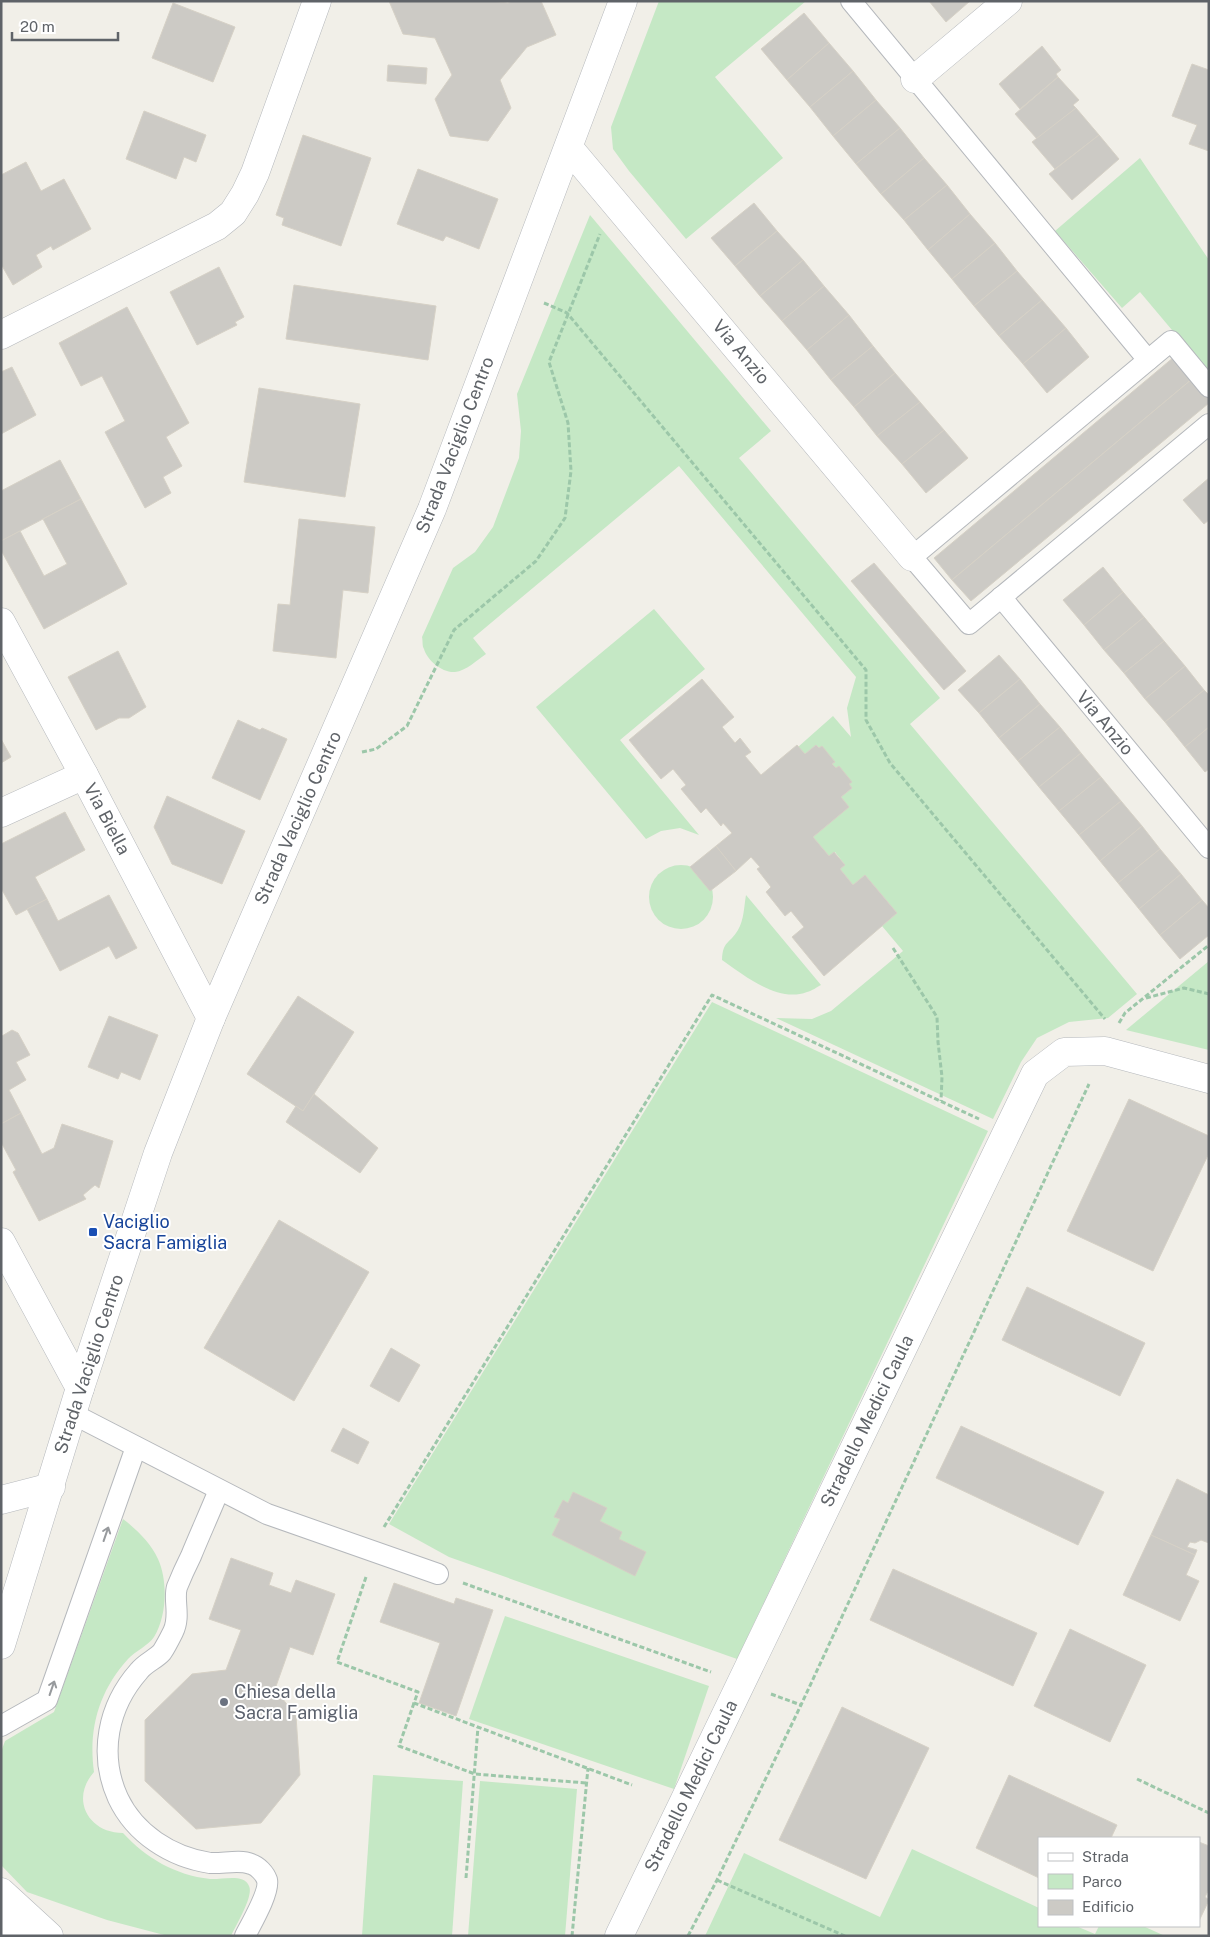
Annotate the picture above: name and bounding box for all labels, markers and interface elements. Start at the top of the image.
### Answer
scale bar [12,10,119,42]
text: 20 m [20,18,55,35]
street label: Via Anzio [708,315,774,388]
street label: Strada Vaciglio Centro [411,354,498,536]
street label: Via Anzio [1072,686,1138,759]
street label: Strada Vaciglio Centro [250,728,345,908]
street label: Via Biella [80,779,135,858]
place label: Vaciglio Sacra Famiglia [103,1211,227,1253]
marker: Vaciglio Sacra Famiglia [87,1226,99,1238]
street label: Strada Vaciglio Centro [50,1271,127,1456]
street label: Stradello Medici Caula [816,1331,917,1510]
one-way arrow [101,1527,111,1543]
one-way arrow [48,1680,57,1696]
place label: Chiesa della Sacra Famiglia [234,1681,358,1723]
marker: Chiesa della Sacra Famiglia [218,1696,230,1708]
street label: Stradello Medici Caula [640,1696,741,1875]
legend [1038,1837,1200,1927]
text: Strada [1082,1848,1129,1865]
text: Parco [1082,1873,1122,1890]
text: Edificio [1082,1898,1134,1915]

